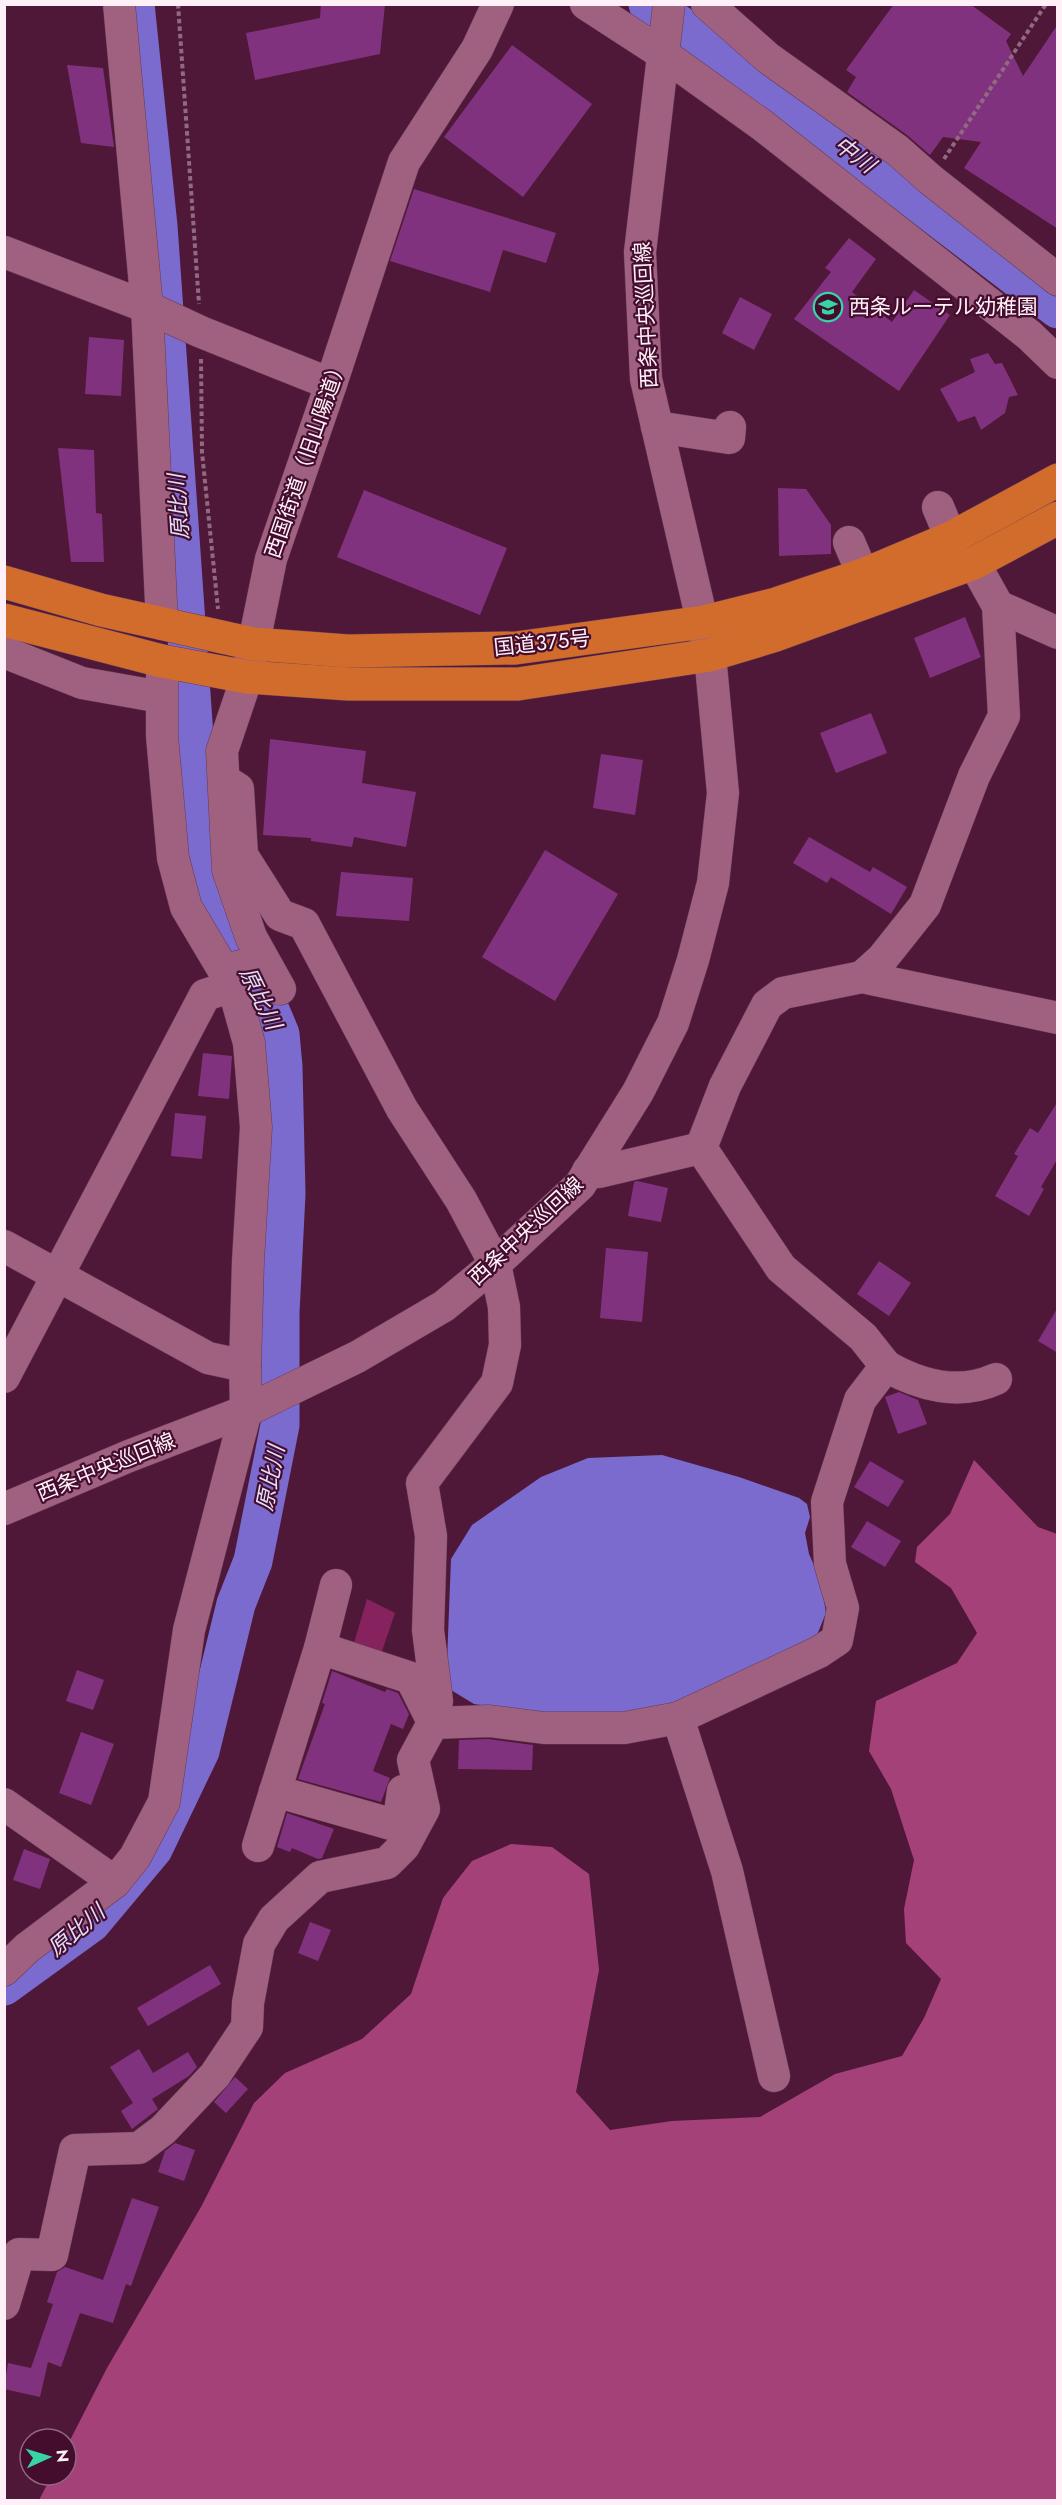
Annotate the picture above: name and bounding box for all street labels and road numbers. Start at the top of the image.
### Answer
street label: 西条中央巡回線 [627,241,665,389]
street label: 西国街道（旧山陽道） [258,354,354,562]
street label: 国道375号 [492,623,592,663]
street label: 西条中央巡回線 [462,1170,590,1292]
street label: 西条中央巡回線 [32,1426,180,1508]

